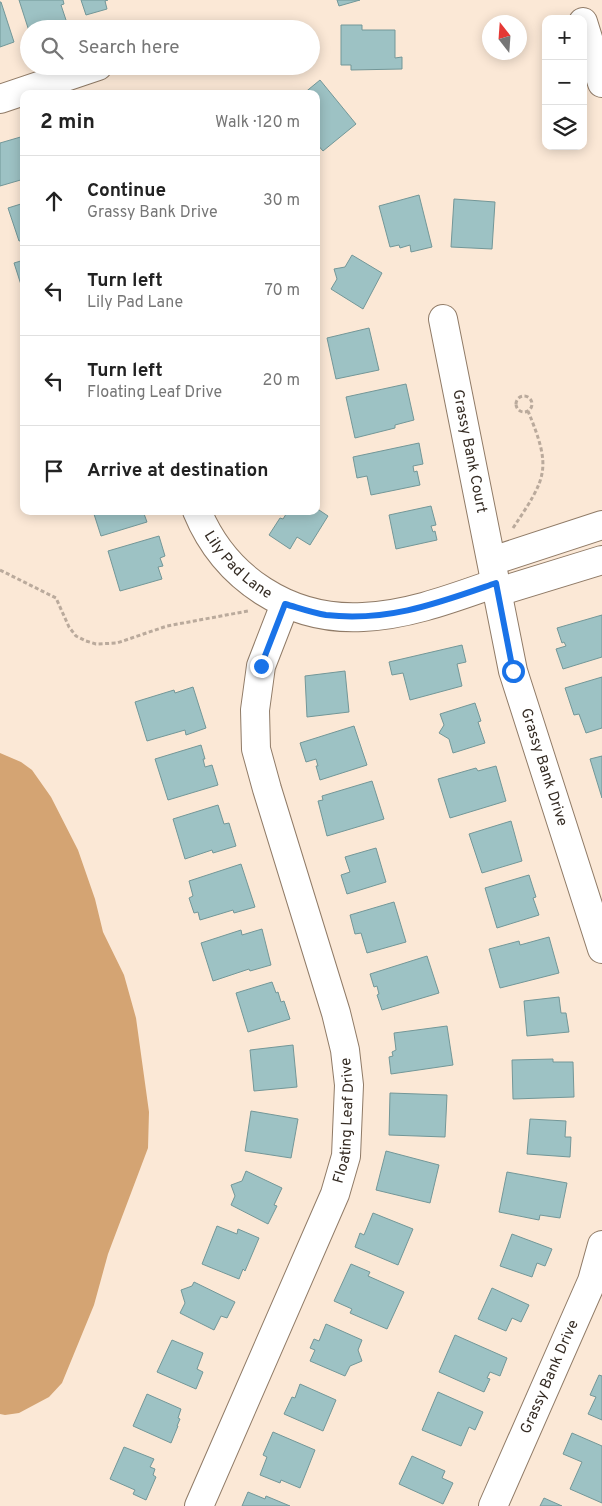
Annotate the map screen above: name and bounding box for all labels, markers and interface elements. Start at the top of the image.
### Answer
north arrow [482,15,527,60]
map controls [542,15,587,150]
button: + [542,15,587,60]
search box [20,20,320,75]
icon: search [38,34,66,62]
text: Search here [78,36,180,60]
button: − [542,60,587,105]
button: layers [542,105,587,150]
text: 2 min [40,109,95,136]
text: Walk · 120 m [215,113,300,133]
text: Continue [87,179,166,203]
icon: ahead [40,187,68,215]
text: 30 m [263,191,300,211]
text: Grassy Bank Drive [87,203,218,223]
text: Turn left [87,269,163,293]
icon: left [40,277,68,305]
text: 70 m [265,281,300,301]
text: Lily Pad Lane [87,293,183,313]
text: Turn left [87,359,163,383]
icon: left [40,367,68,395]
text: 20 m [263,371,300,391]
text: Floating Leaf Drive [87,383,222,403]
street label: Grassy Bank Court [448,388,491,515]
icon: arrive [40,457,68,485]
text: Arrive at destination [87,459,268,483]
street label: Lily Pad Lane [199,528,275,604]
route end [250,655,273,678]
route start [502,660,525,683]
street label: Grassy Bank Drive [516,706,572,829]
street label: Floating Leaf Drive [329,1057,359,1186]
street label: Grassy Bank Drive [516,1317,583,1437]

